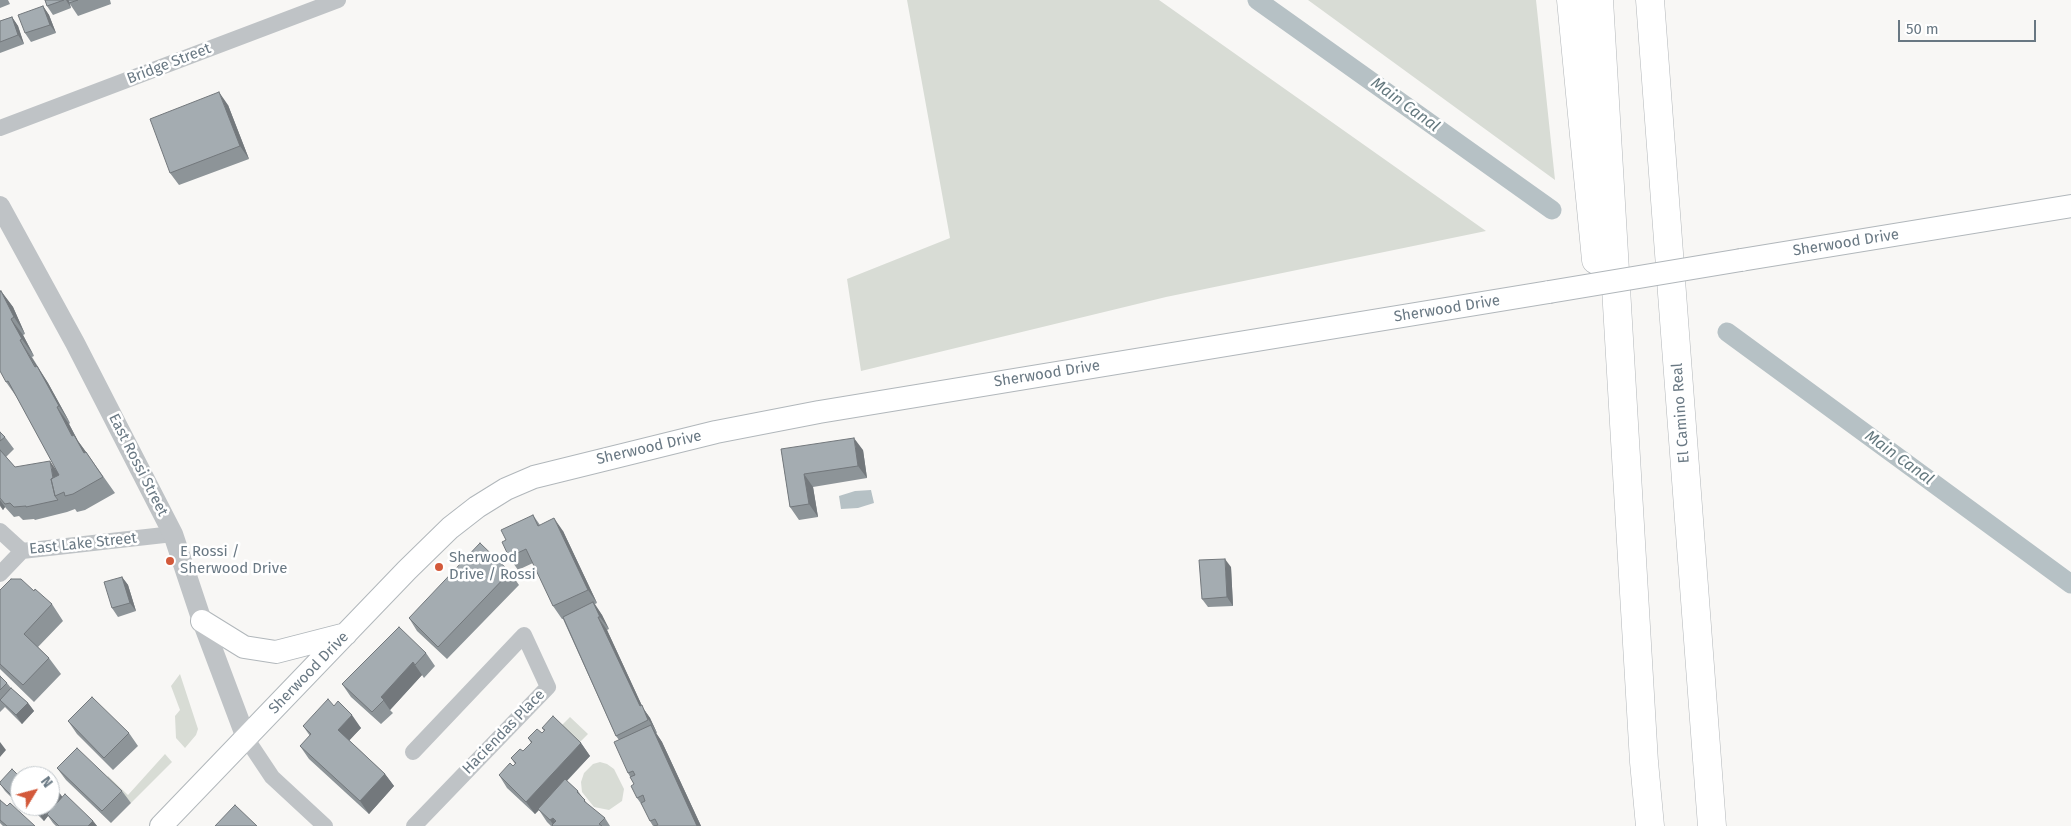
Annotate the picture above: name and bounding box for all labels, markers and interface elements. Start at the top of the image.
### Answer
scale bar [1901,10,2038,42]
text: 50 m [1906,20,1939,38]
street label: Bridge Street [124,40,214,88]
water label: Main Canal [1367,74,1443,136]
street label: Sherwood Drive [1792,226,1900,260]
street label: Sherwood Drive [1393,292,1501,326]
street label: Sherwood Drive [993,357,1101,391]
street label: El Camino Real [1669,362,1693,464]
street label: East Rossi Street [104,411,172,519]
street label: Sherwood Drive [595,427,703,469]
water label: Main Canal [1861,427,1937,489]
street label: East Lake Street [28,529,138,559]
place label: E Rossi / Sherwood Drive [180,543,287,578]
place label: Sherwood Drive / Rossi [449,549,536,584]
marker: E Rossi / Sherwood Drive [164,555,176,567]
marker: Sherwood Drive / Rossi [433,561,445,573]
street label: Sherwood Drive [265,628,353,718]
street label: Haciendas Place [459,686,549,778]
north arrow [10,766,60,816]
text: N [37,773,56,791]

